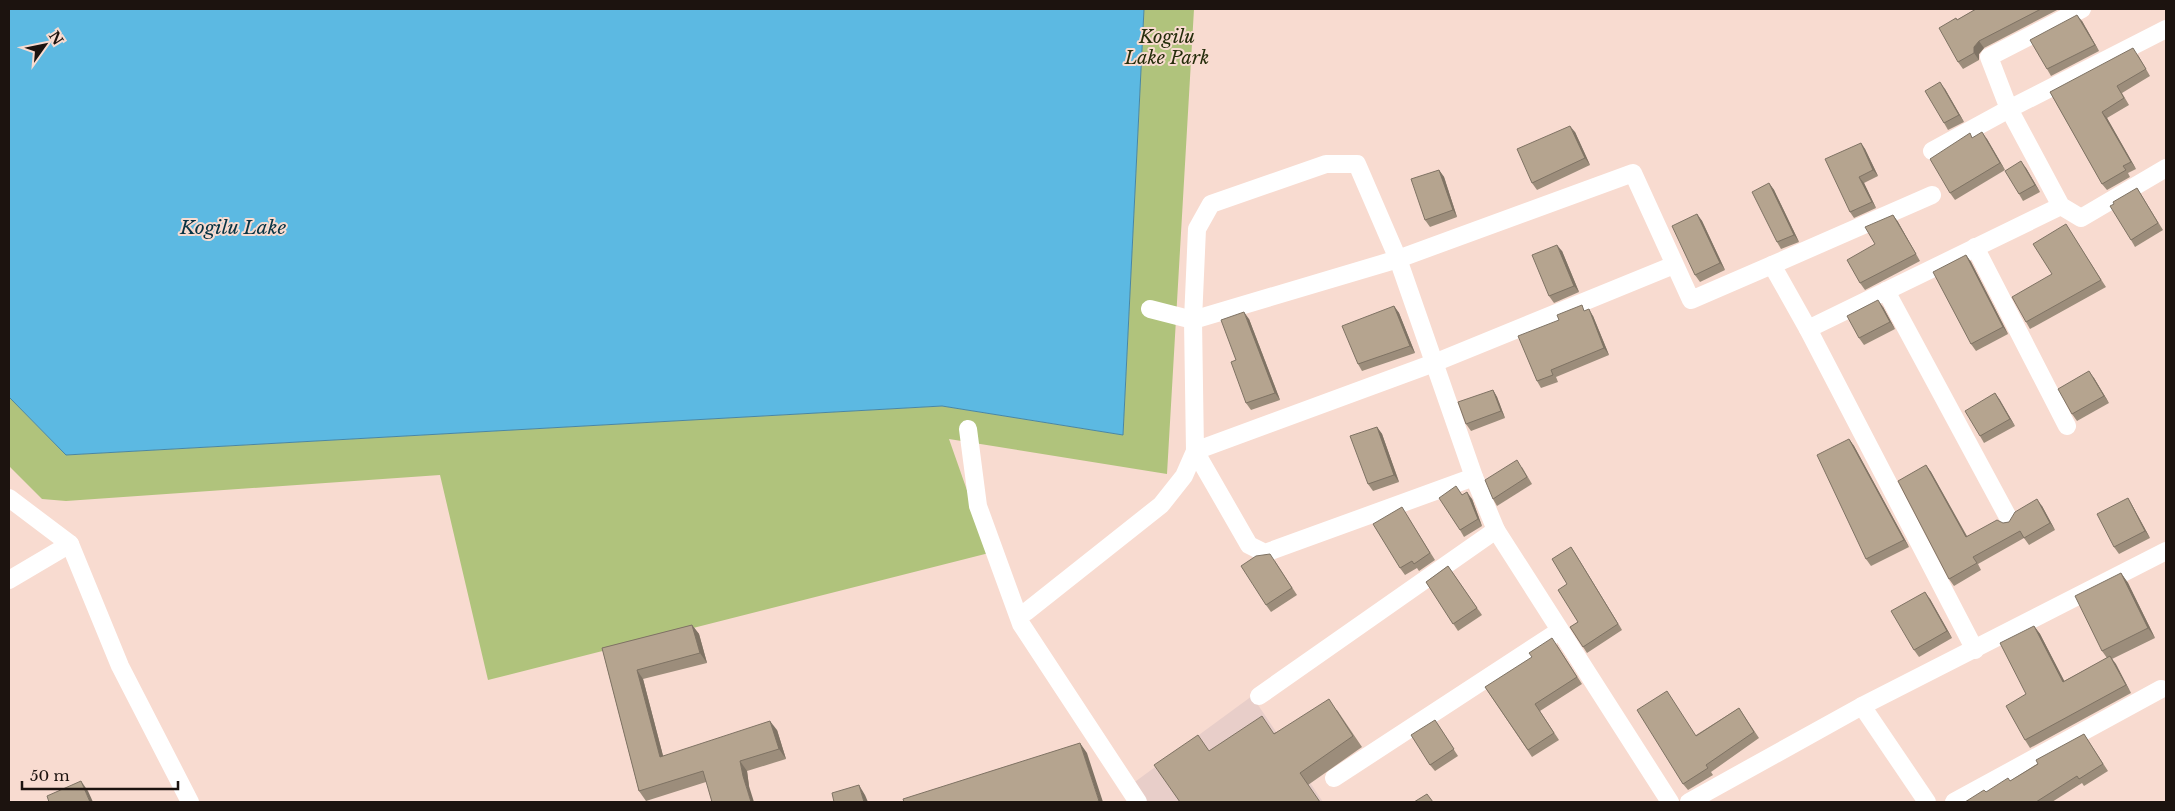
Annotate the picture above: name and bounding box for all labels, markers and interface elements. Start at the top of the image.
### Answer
north arrow [20,20,70,70]
park label: Kogilu Lake Park [1124,26,1209,69]
text: N [45,27,67,48]
water label: Kogilu Lake [179,216,286,239]
scale bar [22,758,179,790]
text: 50 m [30,766,70,785]

